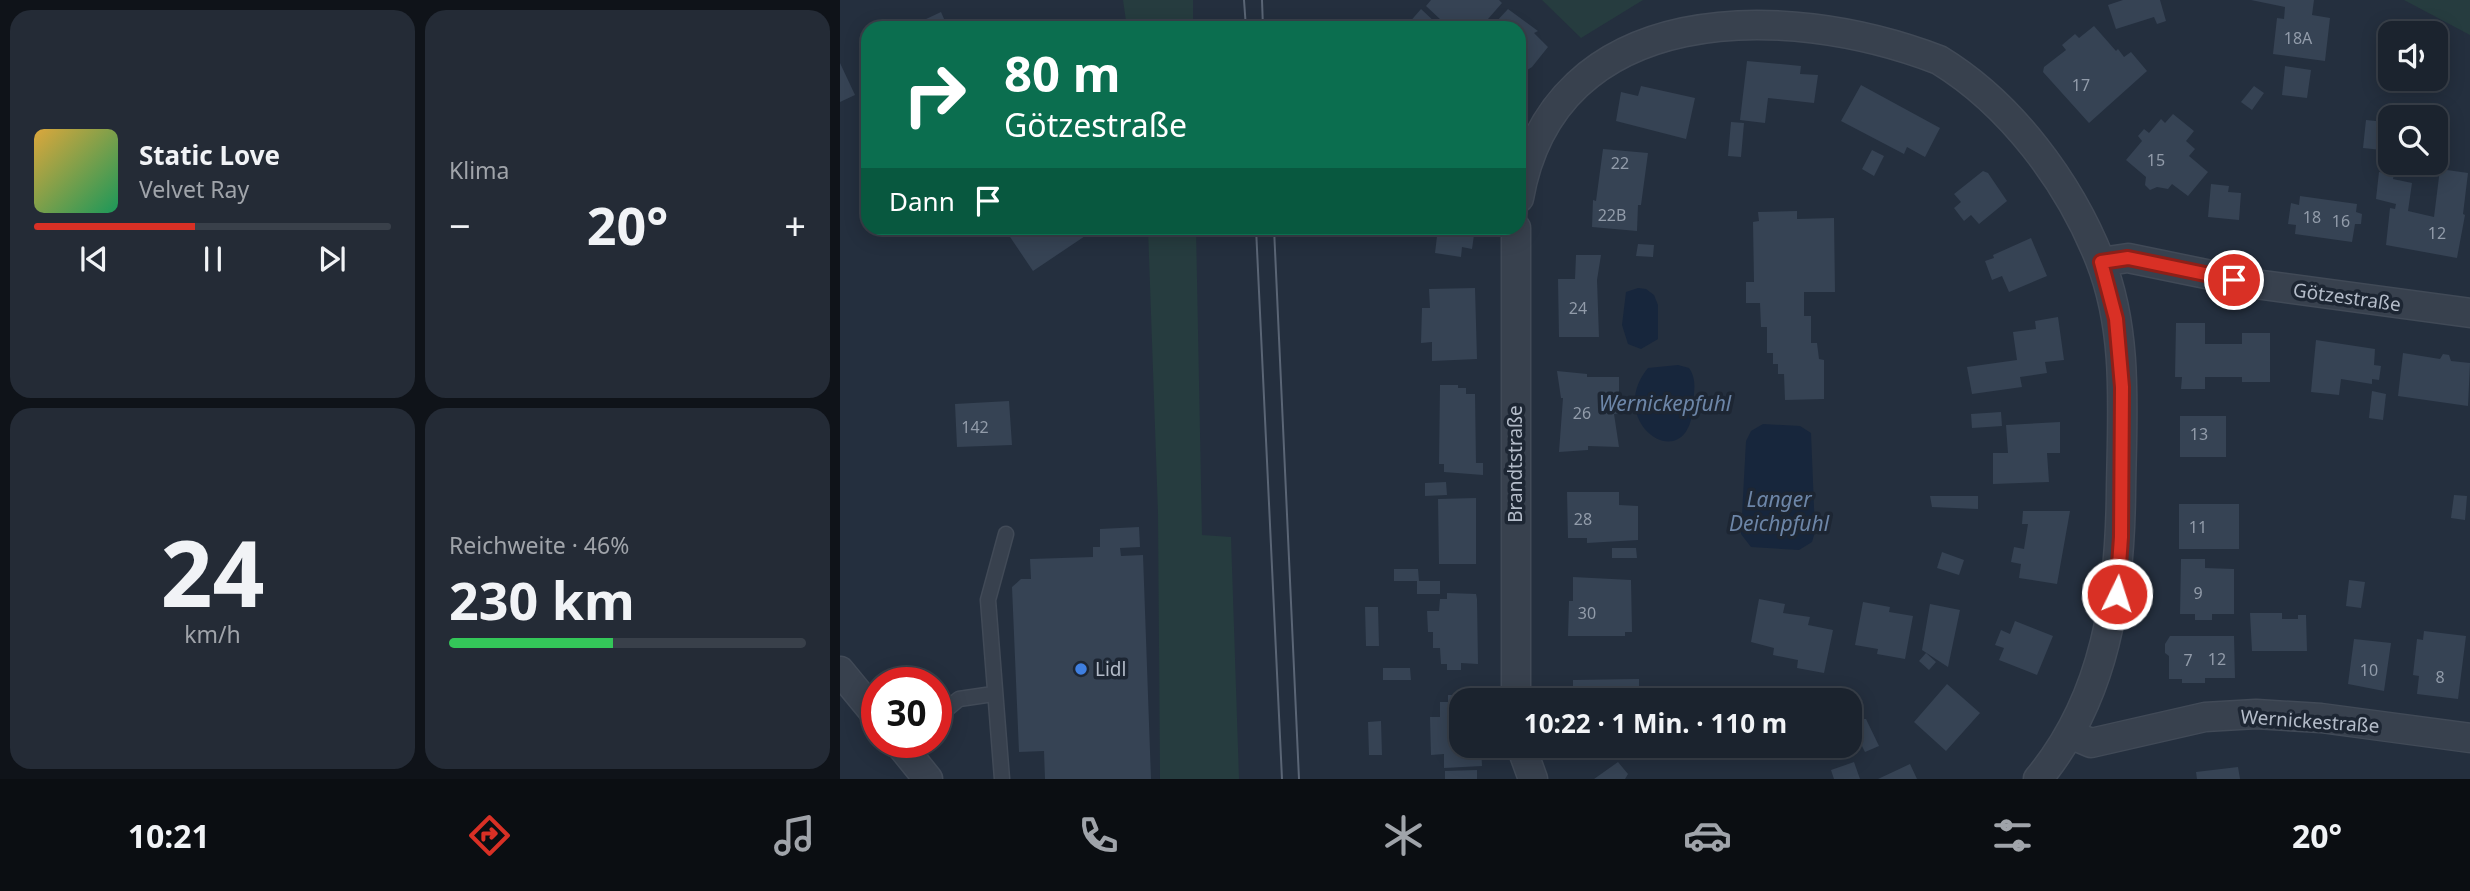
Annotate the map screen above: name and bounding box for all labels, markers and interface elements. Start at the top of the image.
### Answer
map controls [2378,21,2448,175]
button: sound [2378,21,2448,91]
house number: 18A [2284,27,2313,49]
text: 80 m [1004,40,1121,106]
icon: right [889,49,980,140]
house number: 17 [2072,74,2090,96]
text: Götzestraße [1004,103,1187,146]
button: search [2378,105,2448,175]
text: Static Love [139,137,280,173]
house number: 15 [2147,149,2165,171]
house number: 22 [1611,152,1629,174]
text: Klima [449,154,510,186]
text: Velvet Ray [139,173,249,205]
icon: arrive [969,182,1007,220]
text: Dann [889,183,955,219]
text: 20° [587,189,668,260]
text: − [449,199,471,251]
text: + [784,199,806,251]
house number: 22B [1598,204,1626,226]
house number: 18 [2303,206,2321,228]
house number: 16 [2332,210,2350,232]
house number: 12 [2428,222,2446,244]
icon: previous [75,240,113,278]
icon: pause [194,240,232,278]
icon: next [313,240,351,278]
pin [2204,250,2264,310]
icon: arrive [2215,261,2253,299]
street label: Götzestraße [2291,277,2403,317]
house number: 24 [1569,297,1587,319]
water label: Wernickepfuhl [1599,389,1732,417]
house number: 26 [1573,402,1591,424]
street label: Brandtstraße [1502,405,1528,523]
house number: 142 [961,416,989,438]
house number: 13 [2190,423,2208,445]
water label: Langer Deichpfuhl [1729,485,1830,537]
house number: 28 [1574,508,1592,530]
text: 24 [160,510,265,634]
house number: 11 [2189,516,2207,538]
text: Reichweite · 46% [449,529,629,561]
position arrow [2080,557,2154,631]
text: 230 km [449,564,635,635]
house number: 9 [2193,582,2203,604]
house number: 30 [1578,602,1596,624]
text: km/h [184,618,241,650]
house number: 12 [2208,648,2226,670]
house number: 7 [2183,649,2193,671]
place label: Lidl [1095,656,1126,682]
house number: 10 [2360,659,2378,681]
marker: Lidl [1073,661,1089,677]
house number: 8 [2435,666,2445,688]
speed limit sign: 30 [861,667,952,758]
street label: Wernickestraße [2240,703,2380,739]
text: 10:22 · 1 Min. · 110 m [1524,705,1787,741]
icon: directions [465,811,514,860]
icon: music [770,811,819,860]
icon: phone [1074,811,1123,860]
icon: climate [1379,811,1428,860]
icon: car [1683,811,1732,860]
icon: filters [1988,811,2037,860]
text: 10:21 [128,814,210,857]
text: 20° [2292,814,2342,857]

